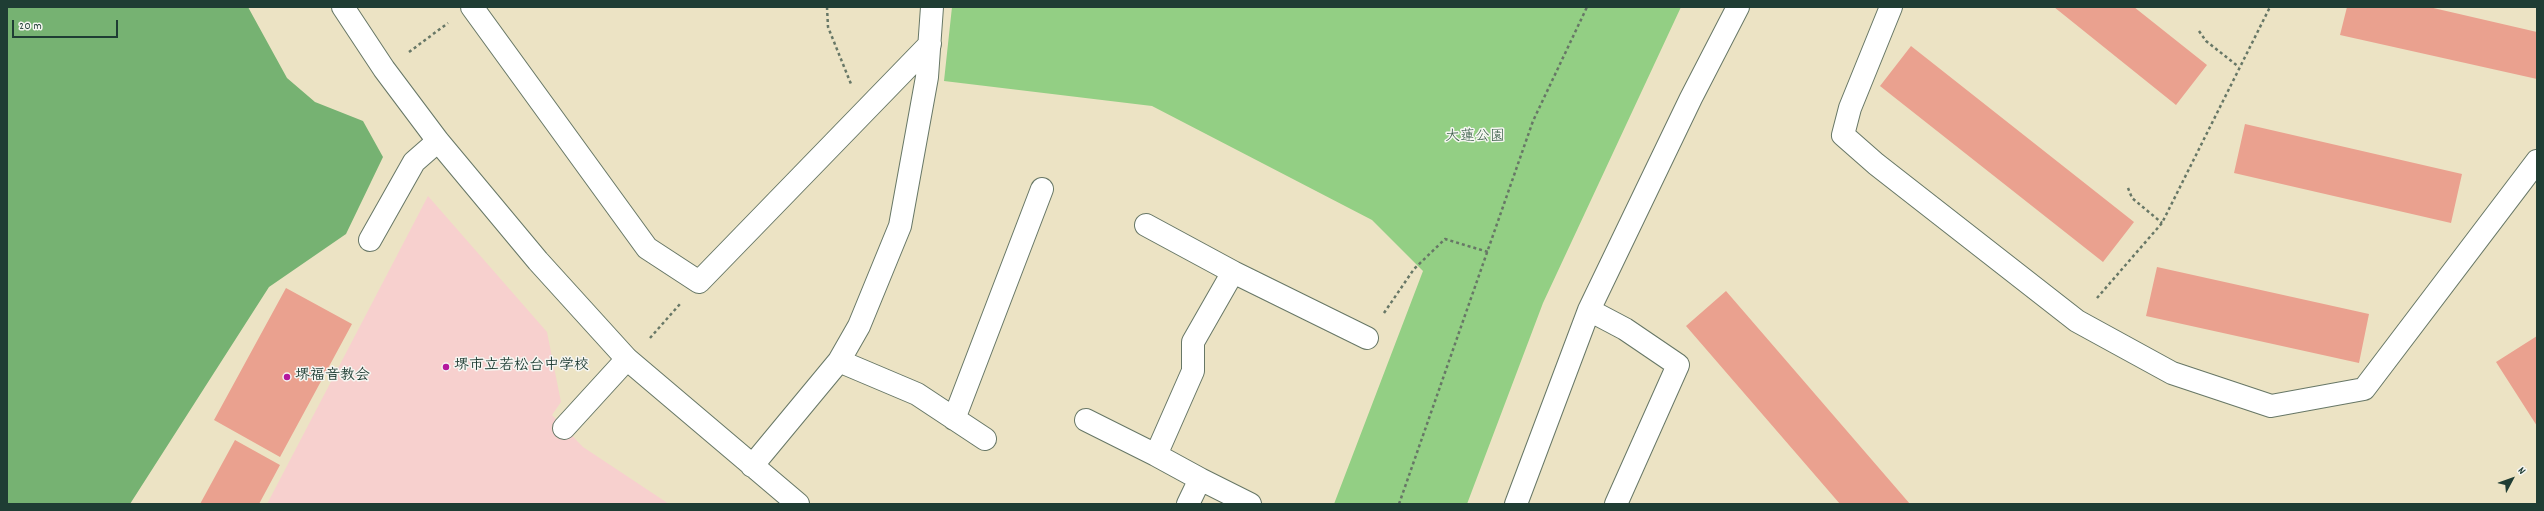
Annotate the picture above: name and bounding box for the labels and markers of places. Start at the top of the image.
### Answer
place label: 堺市立若松台中学校 [454,358,589,376]
marker: 堺市立若松台中学校 [441,362,451,372]
place label: 堺福音教会 [295,368,370,386]
marker: 堺福音教会 [282,372,292,382]

